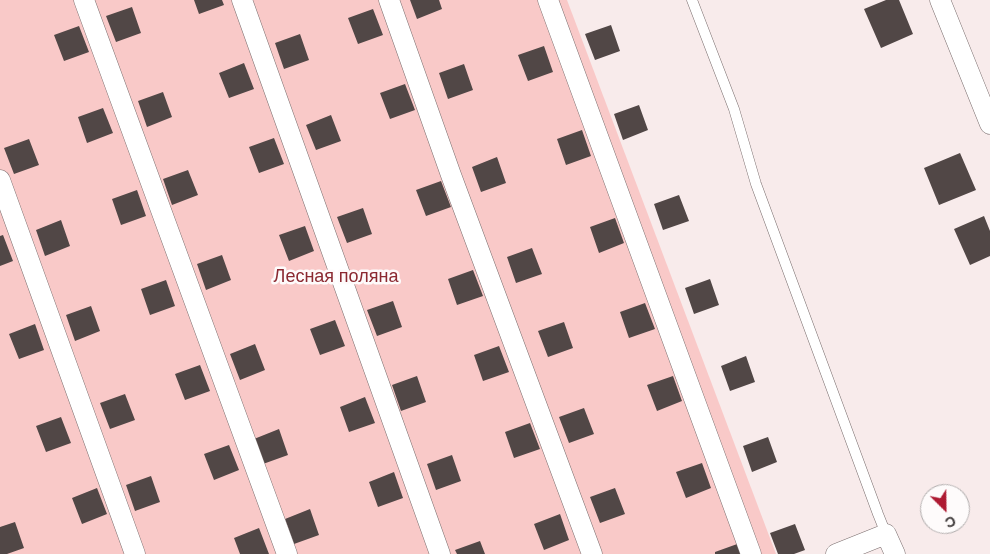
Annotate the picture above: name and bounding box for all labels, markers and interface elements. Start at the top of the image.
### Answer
park label: Лесная поляна [274,266,398,288]
north arrow [920,484,970,534]
text: С [942,512,959,532]

